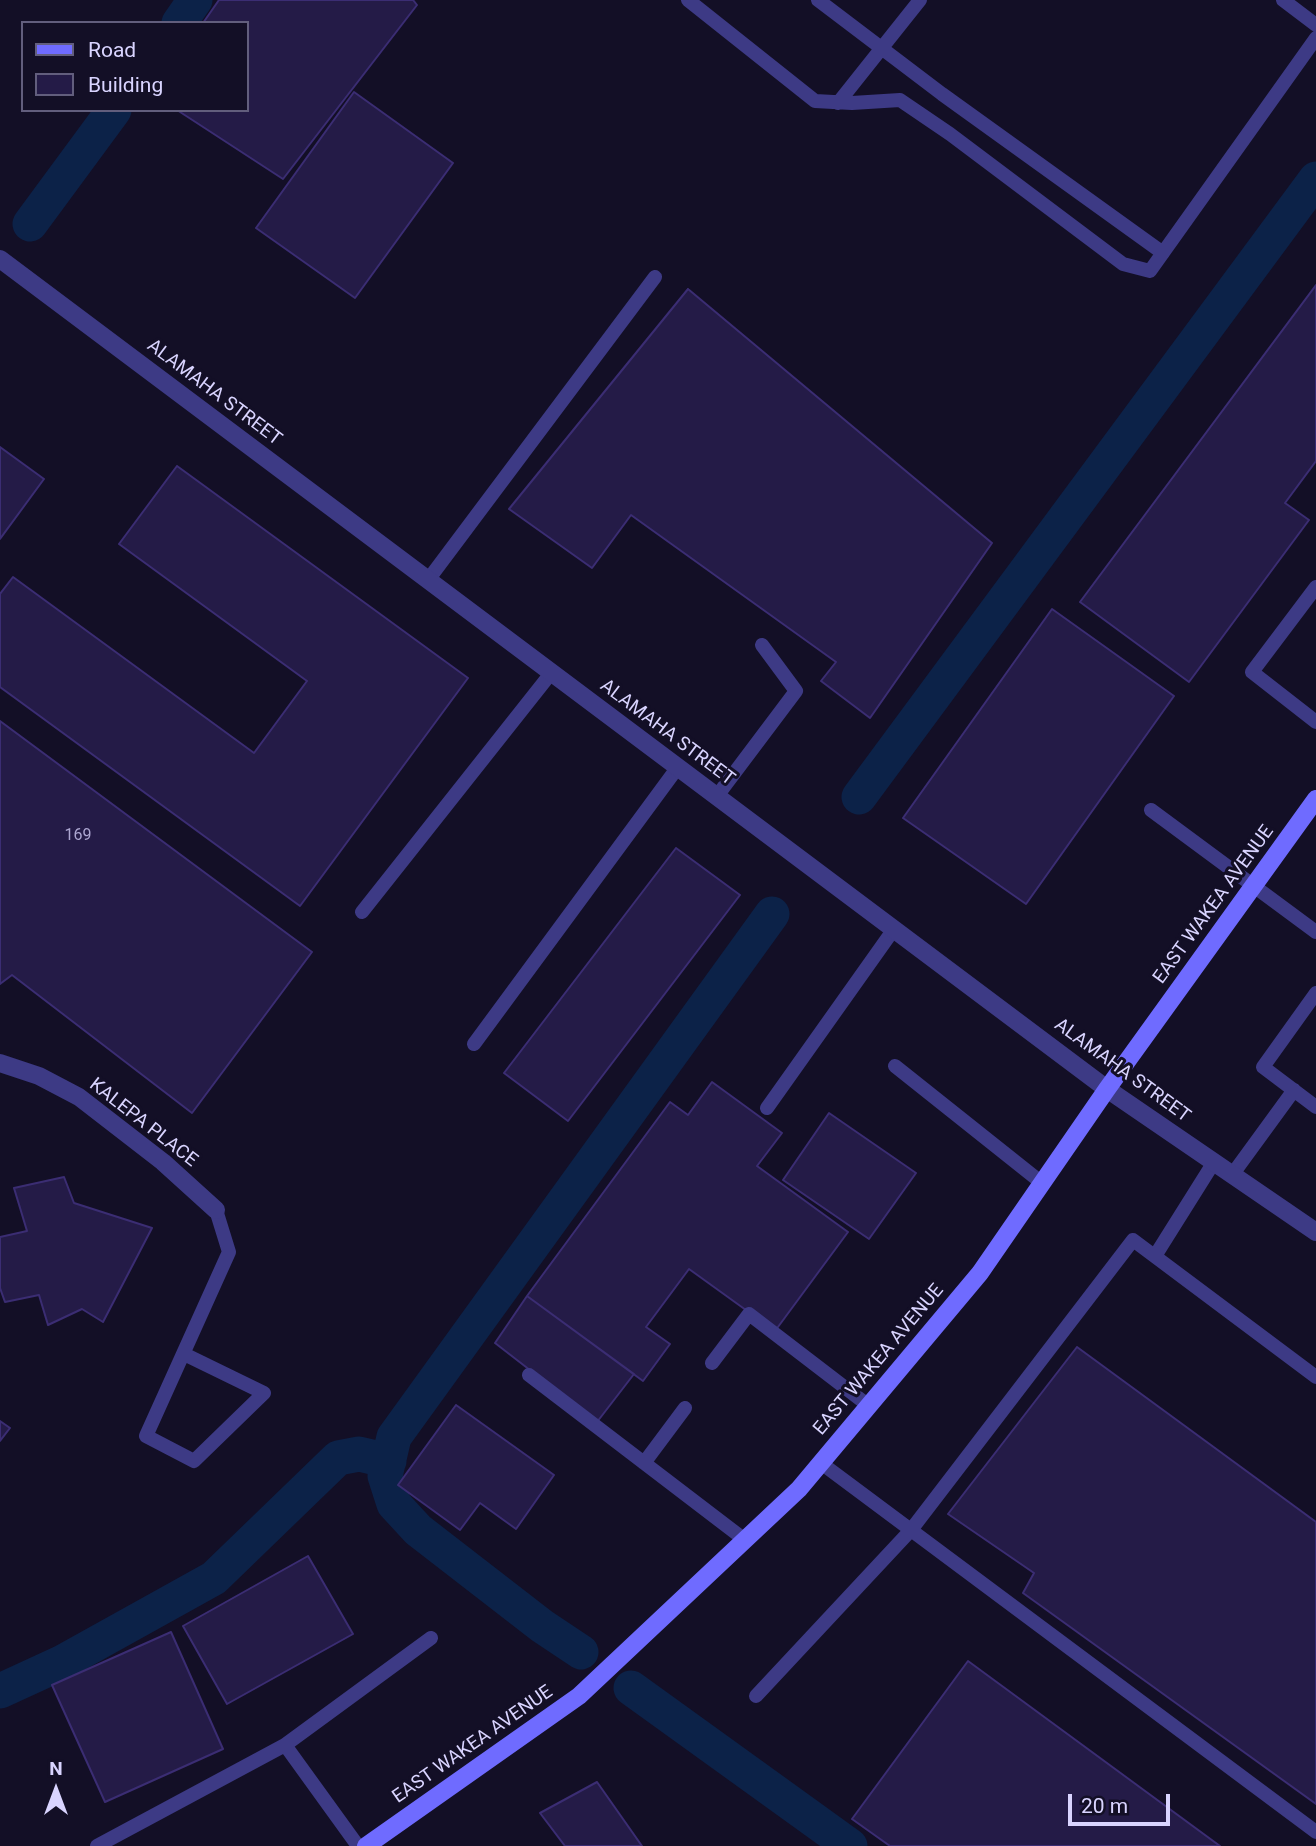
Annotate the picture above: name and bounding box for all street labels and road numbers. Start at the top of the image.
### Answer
street label: ALAMAHA STREET [142,335,286,451]
street label: ALAMAHA STREET [595,675,739,791]
street label: EAST WAKEA AVENUE [1149,821,1279,989]
street label: ALAMAHA STREET [1050,1014,1194,1128]
street label: KALEPA PLACE [84,1074,202,1172]
street label: EAST WAKEA AVENUE [809,1280,949,1440]
street label: EAST WAKEA AVENUE [388,1681,558,1809]

